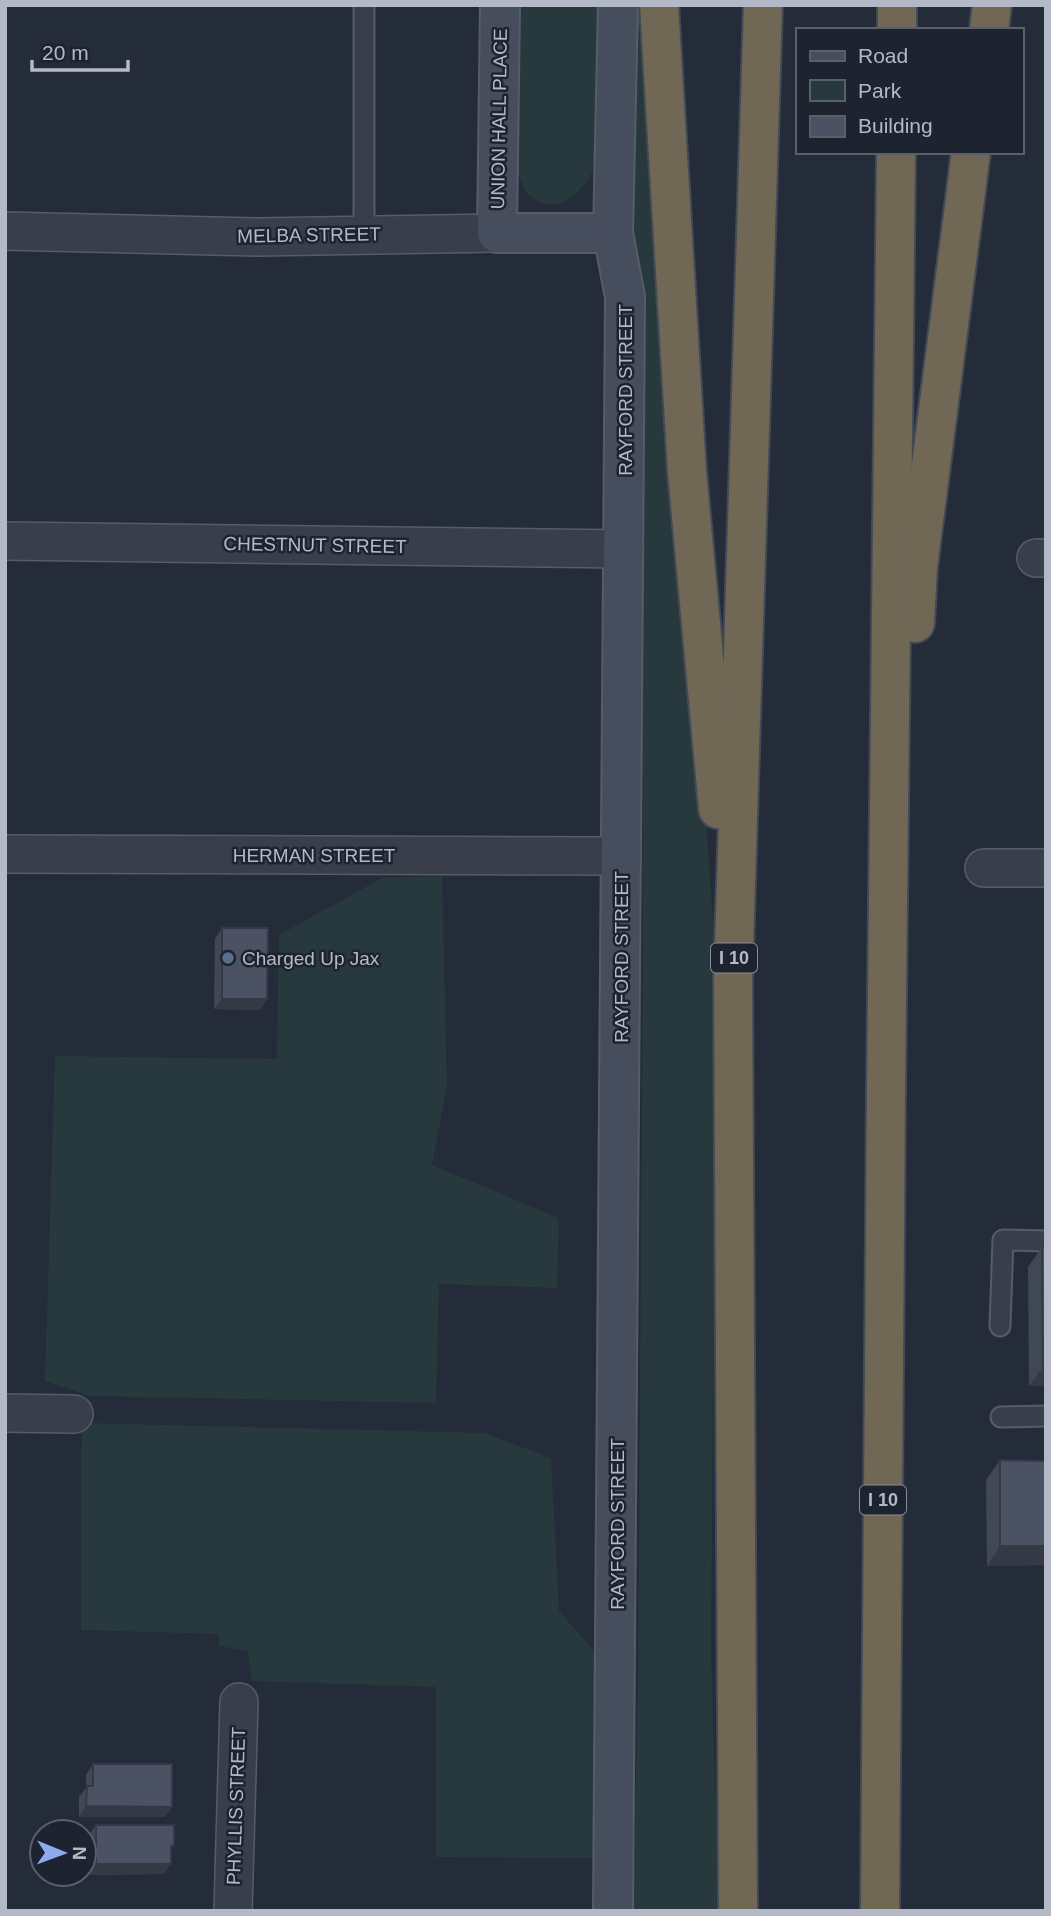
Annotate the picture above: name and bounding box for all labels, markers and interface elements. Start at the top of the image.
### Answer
scale bar [32,28,128,72]
street label: UNION HALL PLACE [487,28,511,210]
legend [796,28,1023,154]
text: 20 m [42,41,89,64]
text: Road [858,44,908,67]
text: Park [858,79,902,102]
text: Building [858,114,933,137]
street label: MELBA STREET [237,223,381,247]
street label: RAYFORD STREET [615,304,636,476]
street label: CHESTNUT STREET [223,533,407,557]
street label: HERMAN STREET [233,845,396,866]
street label: RAYFORD STREET [611,871,632,1043]
road number: I 10 [711,944,757,973]
place label: Charged Up Jax [242,948,380,969]
marker: Charged Up Jax [220,950,236,966]
street label: RAYFORD STREET [607,1438,628,1610]
road number: I 10 [860,1485,906,1514]
street label: PHYLLIS STREET [223,1726,249,1886]
north arrow [28,1818,98,1888]
text: N [69,1846,90,1860]

